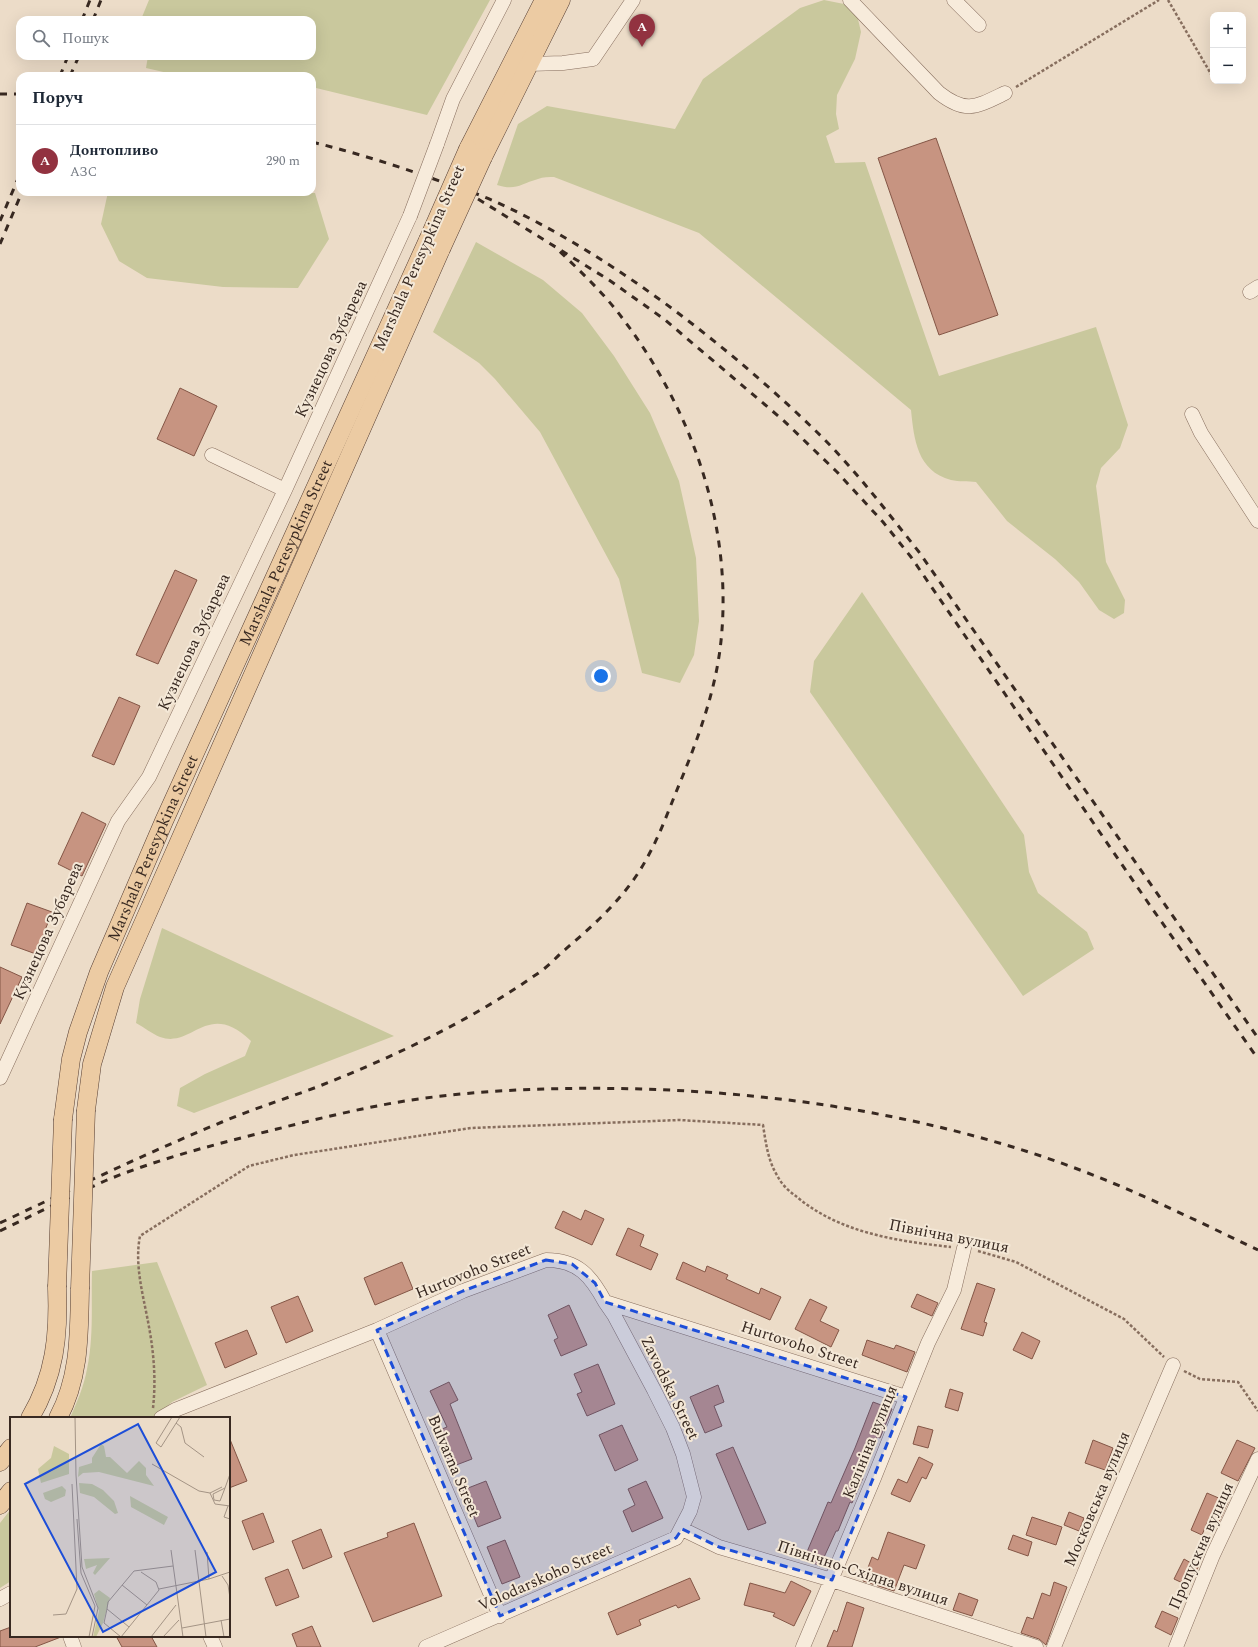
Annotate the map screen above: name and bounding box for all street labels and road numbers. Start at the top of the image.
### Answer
street label: Marshala Peresypkina Street [367,161,471,355]
street label: Кузнецова Зубарева [289,276,373,422]
street label: Marshala Peresypkina Street [233,455,339,650]
street label: Кузнецова Зубарева [152,569,236,715]
street label: Marshala Peresypkina Street [101,750,205,946]
street label: Кузнецова Зубарева [7,858,89,1004]
street label: Північна вулиця [887,1213,1011,1259]
street label: Hurtovoho Street [412,1237,535,1305]
street label: Hurtovoho Street [738,1315,862,1375]
street label: Zavodska Street [634,1332,706,1444]
street label: Калініна вулиця [836,1382,904,1502]
street label: Bulvarna Street [422,1411,486,1521]
street label: Московська вулиця [1058,1428,1136,1570]
street label: Пропускна вулиця [1162,1478,1240,1614]
street label: Північно-Східна вулиця [774,1534,952,1612]
street label: Volodarskoho Street [474,1537,616,1617]

